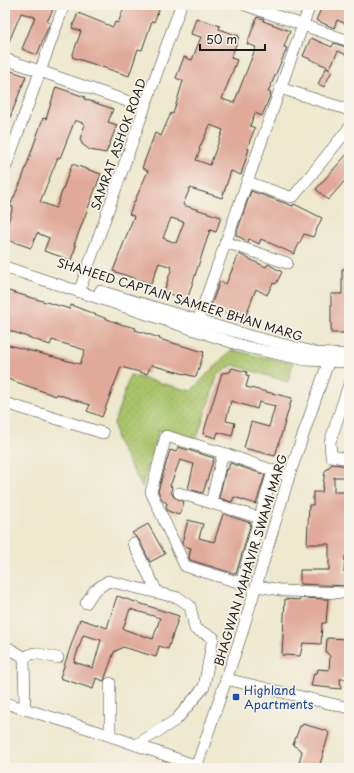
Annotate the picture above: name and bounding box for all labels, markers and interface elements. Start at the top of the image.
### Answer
scale bar [200,26,265,52]
text: 50 m [206,30,237,48]
street label: SAMRAT ASHOK ROAD [86,75,150,213]
street label: SHAHEED CAPTAIN SAMEER BHAN MARG [55,253,305,345]
street label: BHAGWAN MAHAVIR SWAMI MARG [209,452,291,668]
place label: Highland Apartments [244,681,314,713]
marker: Highland Apartments [231,692,241,702]

